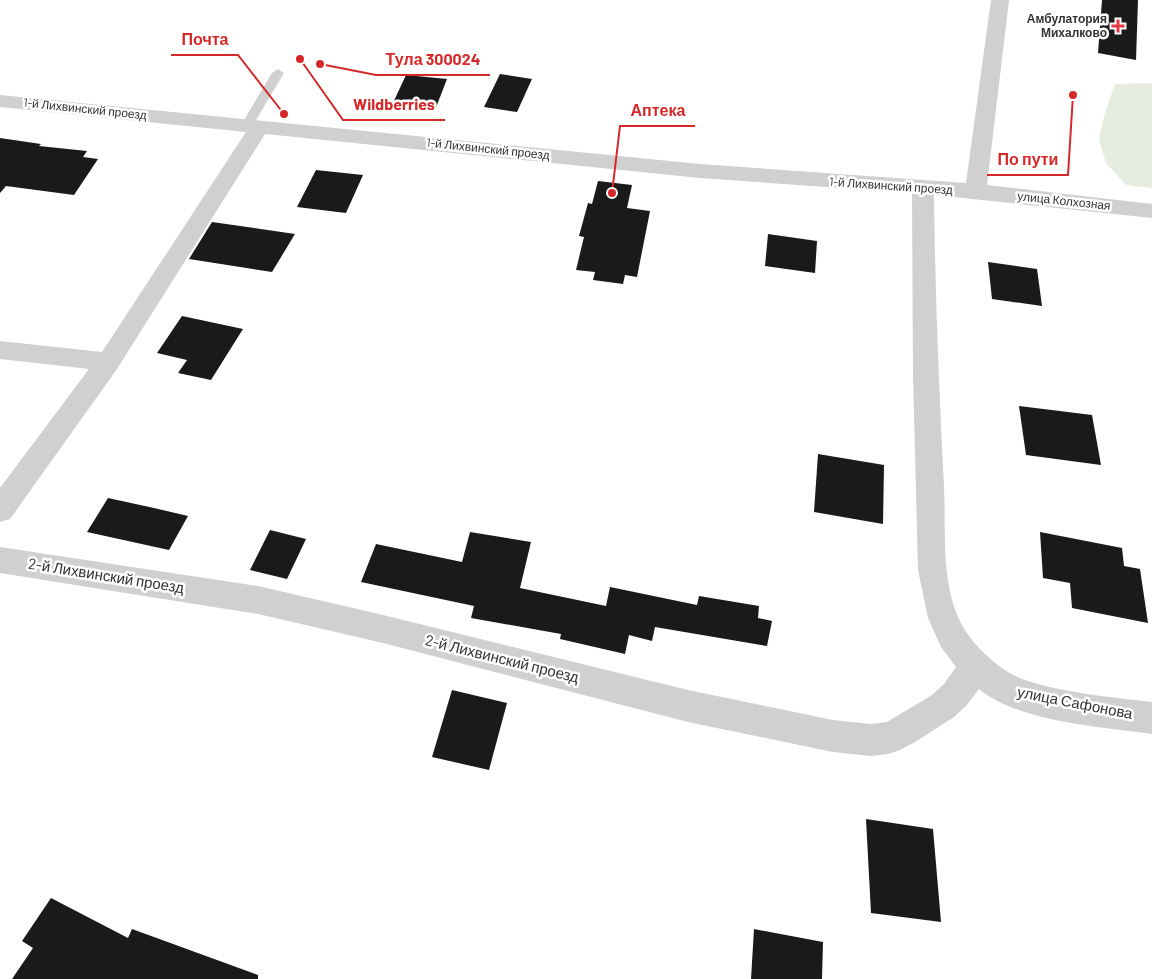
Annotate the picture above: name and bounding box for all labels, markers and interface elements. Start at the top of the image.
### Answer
place label: Амбулатория Михалково [1027,11,1107,39]
marker: Амбулатория Михалково [1111,19,1125,33]
callout: Почта [171,24,238,55]
text: Почта [182,29,229,48]
callout: Тула 300024 [376,44,490,75]
text: Тула 300024 [386,49,480,68]
callout: Wildberries [343,89,445,120]
text: Wildberries [353,94,435,113]
street label: 1-й Лихвинский проезд [23,95,147,122]
callout: Аптека [620,95,695,126]
text: Аптека [631,100,686,119]
street label: 1-й Лихвинский проезд [426,135,550,162]
callout: По пути [987,144,1068,175]
text: По пути [998,149,1058,168]
street label: 1-й Лихвинский проезд [829,174,953,197]
street label: улица Колхозная [1017,188,1111,213]
street label: 2-й Лихвинский проезд [27,554,186,596]
street label: 2-й Лихвинский проезд [424,630,581,686]
street label: улица Сафонова [1016,682,1135,722]

